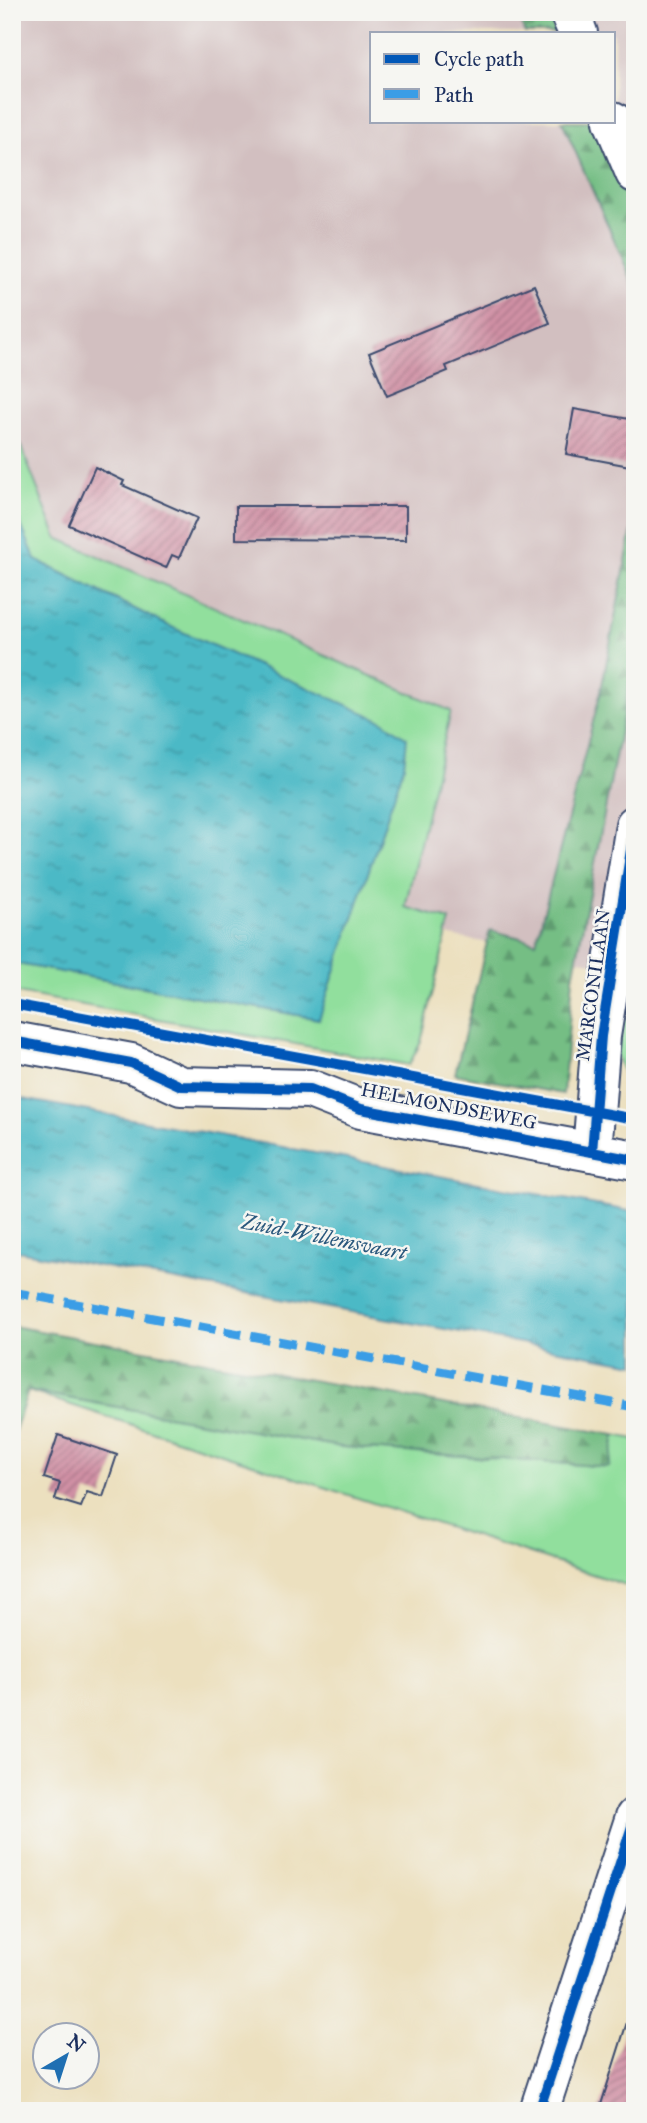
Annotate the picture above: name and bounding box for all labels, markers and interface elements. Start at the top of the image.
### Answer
legend [370,32,616,122]
text: Cycle path [434,46,525,72]
text: Path [434,82,474,108]
street label: MARCONILAAN [571,908,615,1062]
street label: HELMONDSEWEG [359,1078,539,1134]
water label: Zuid-Willemsvaart [238,1208,410,1266]
north arrow [32,2022,102,2092]
text: N [63,2029,90,2057]

